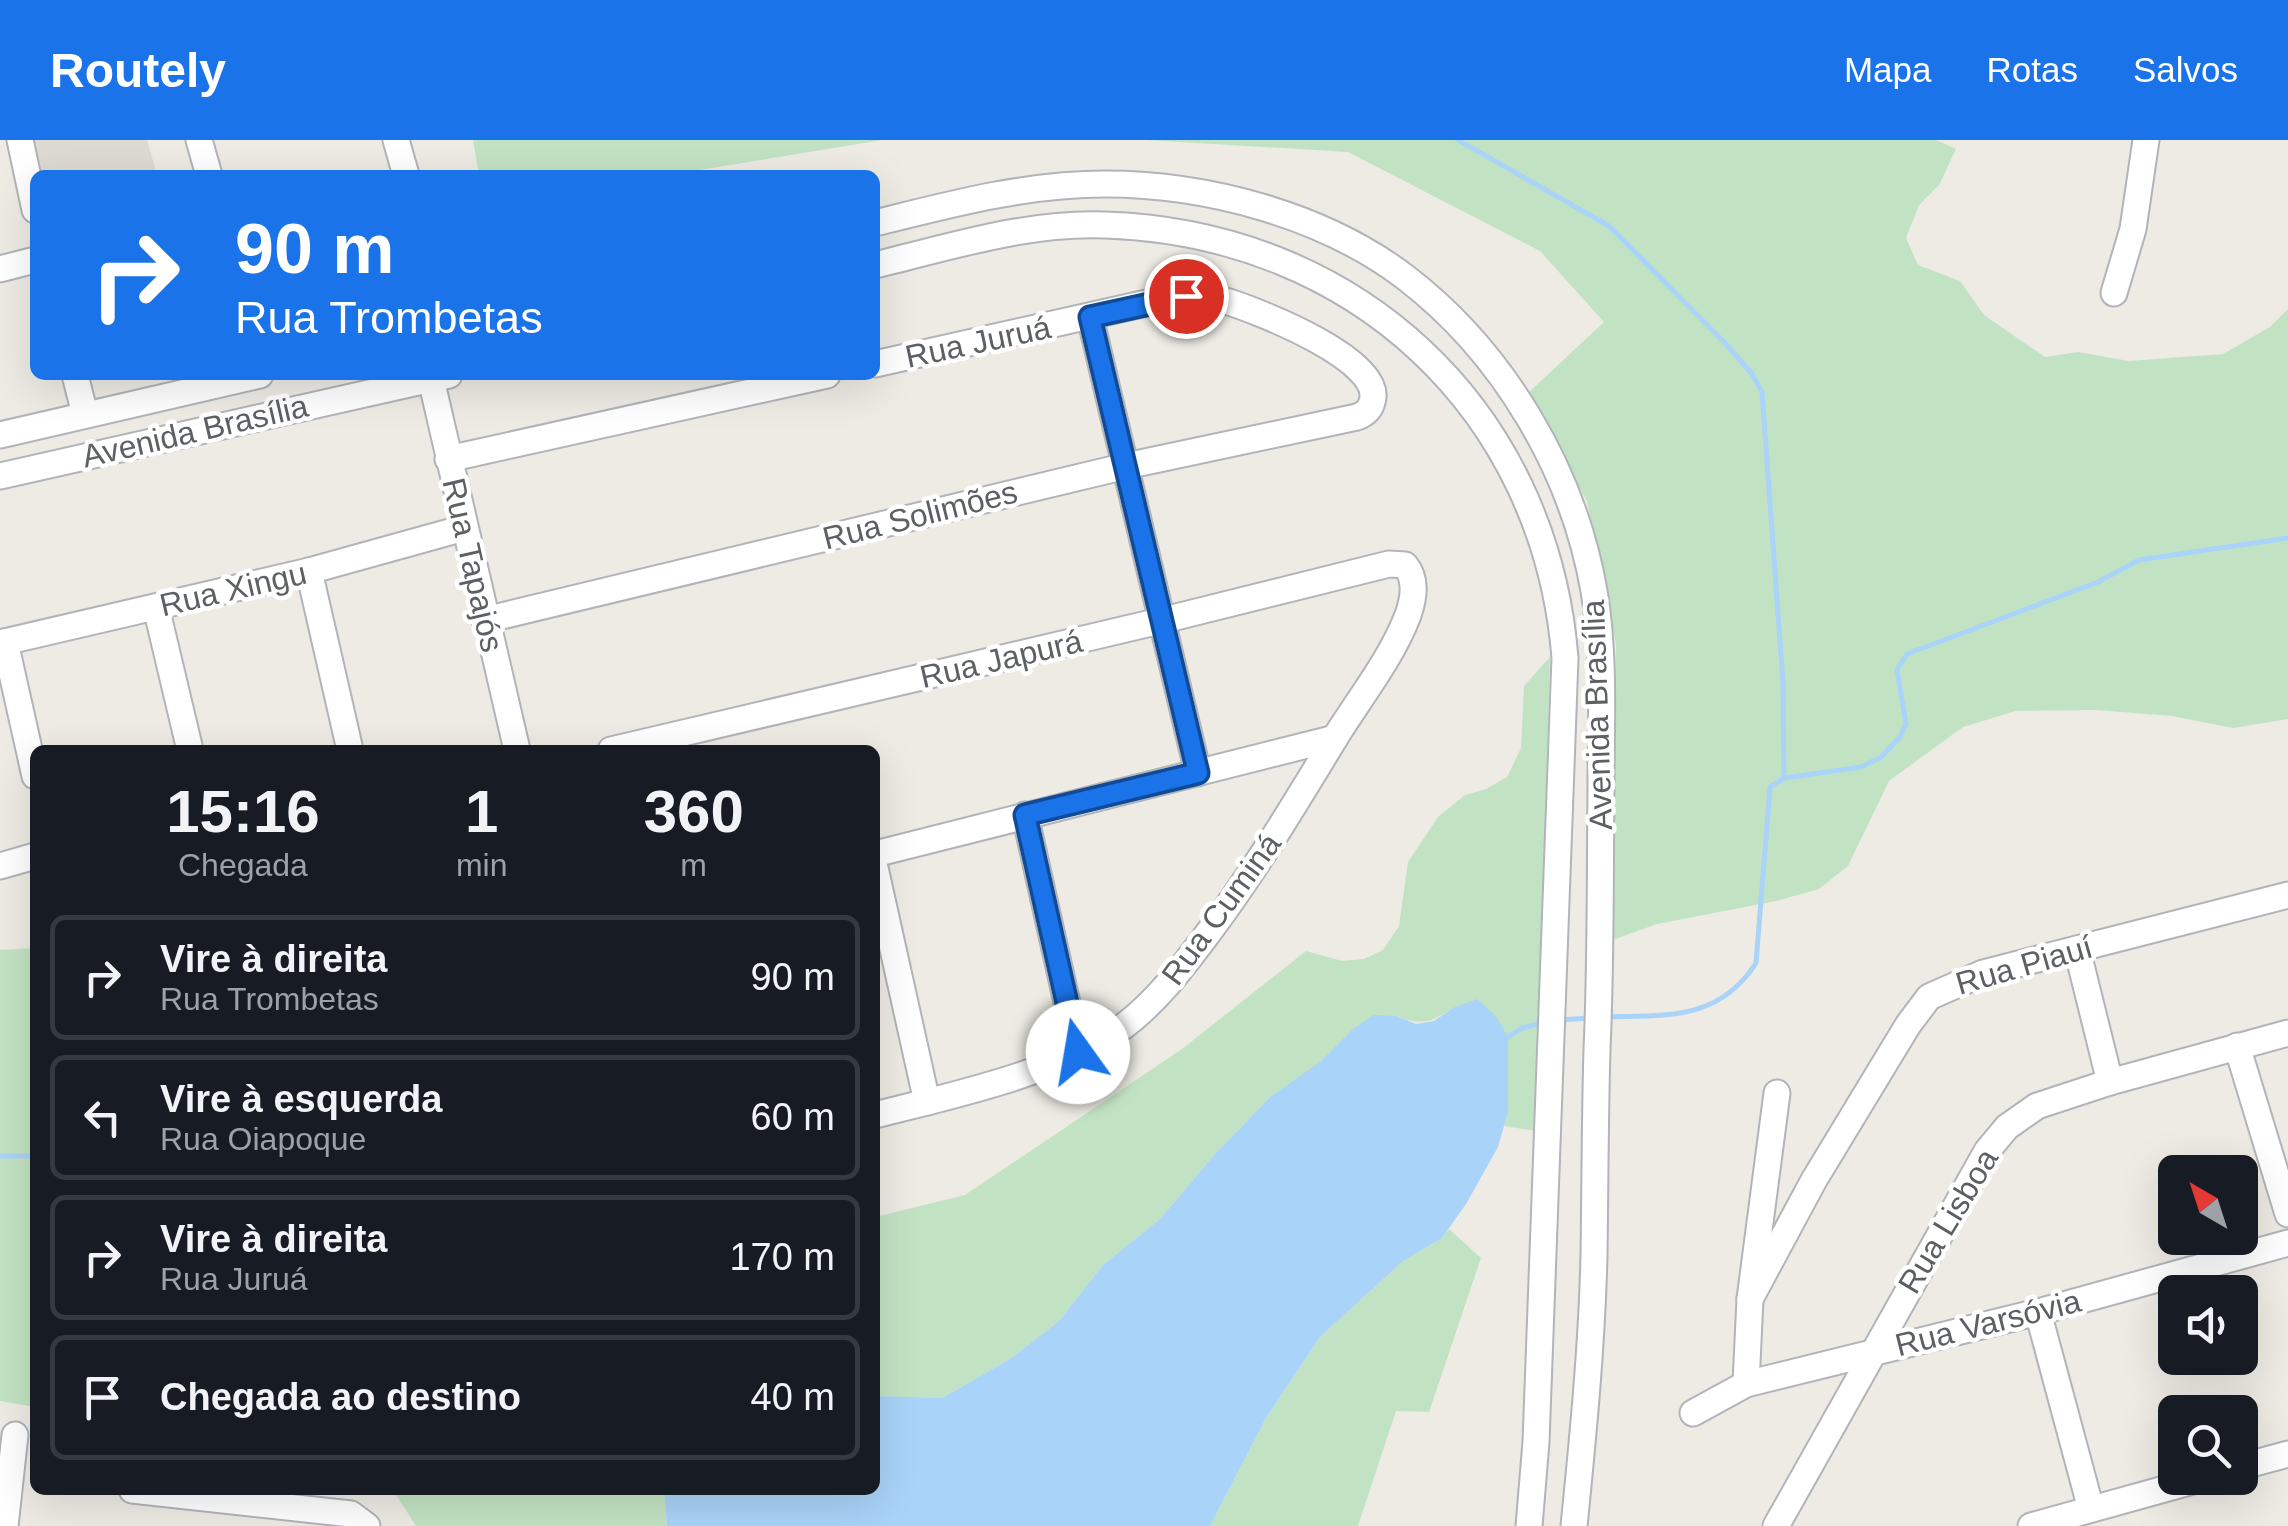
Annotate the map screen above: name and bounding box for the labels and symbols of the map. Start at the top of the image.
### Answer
pin [1144,254,1229,339]
street label: Rua Juruá [902,309,1054,375]
street label: Avenida Brasília [79,387,312,474]
street label: Rua Solimões [819,473,1021,557]
street label: Rua Tapajós [436,475,510,655]
street label: Rua Xingu [156,555,310,623]
street label: Avenida Brasília [1575,599,1619,831]
street label: Rua Japurá [916,623,1086,695]
street label: Rua Cuminá [1154,826,1288,992]
street label: Rua Piauí [1951,928,2097,1002]
position arrow [1026,1000,1130,1104]
street label: Rua Lisboa [1891,1142,2005,1300]
north arrow [2158,1155,2258,1255]
street label: Rua Varsóvia [1892,1283,2085,1363]

